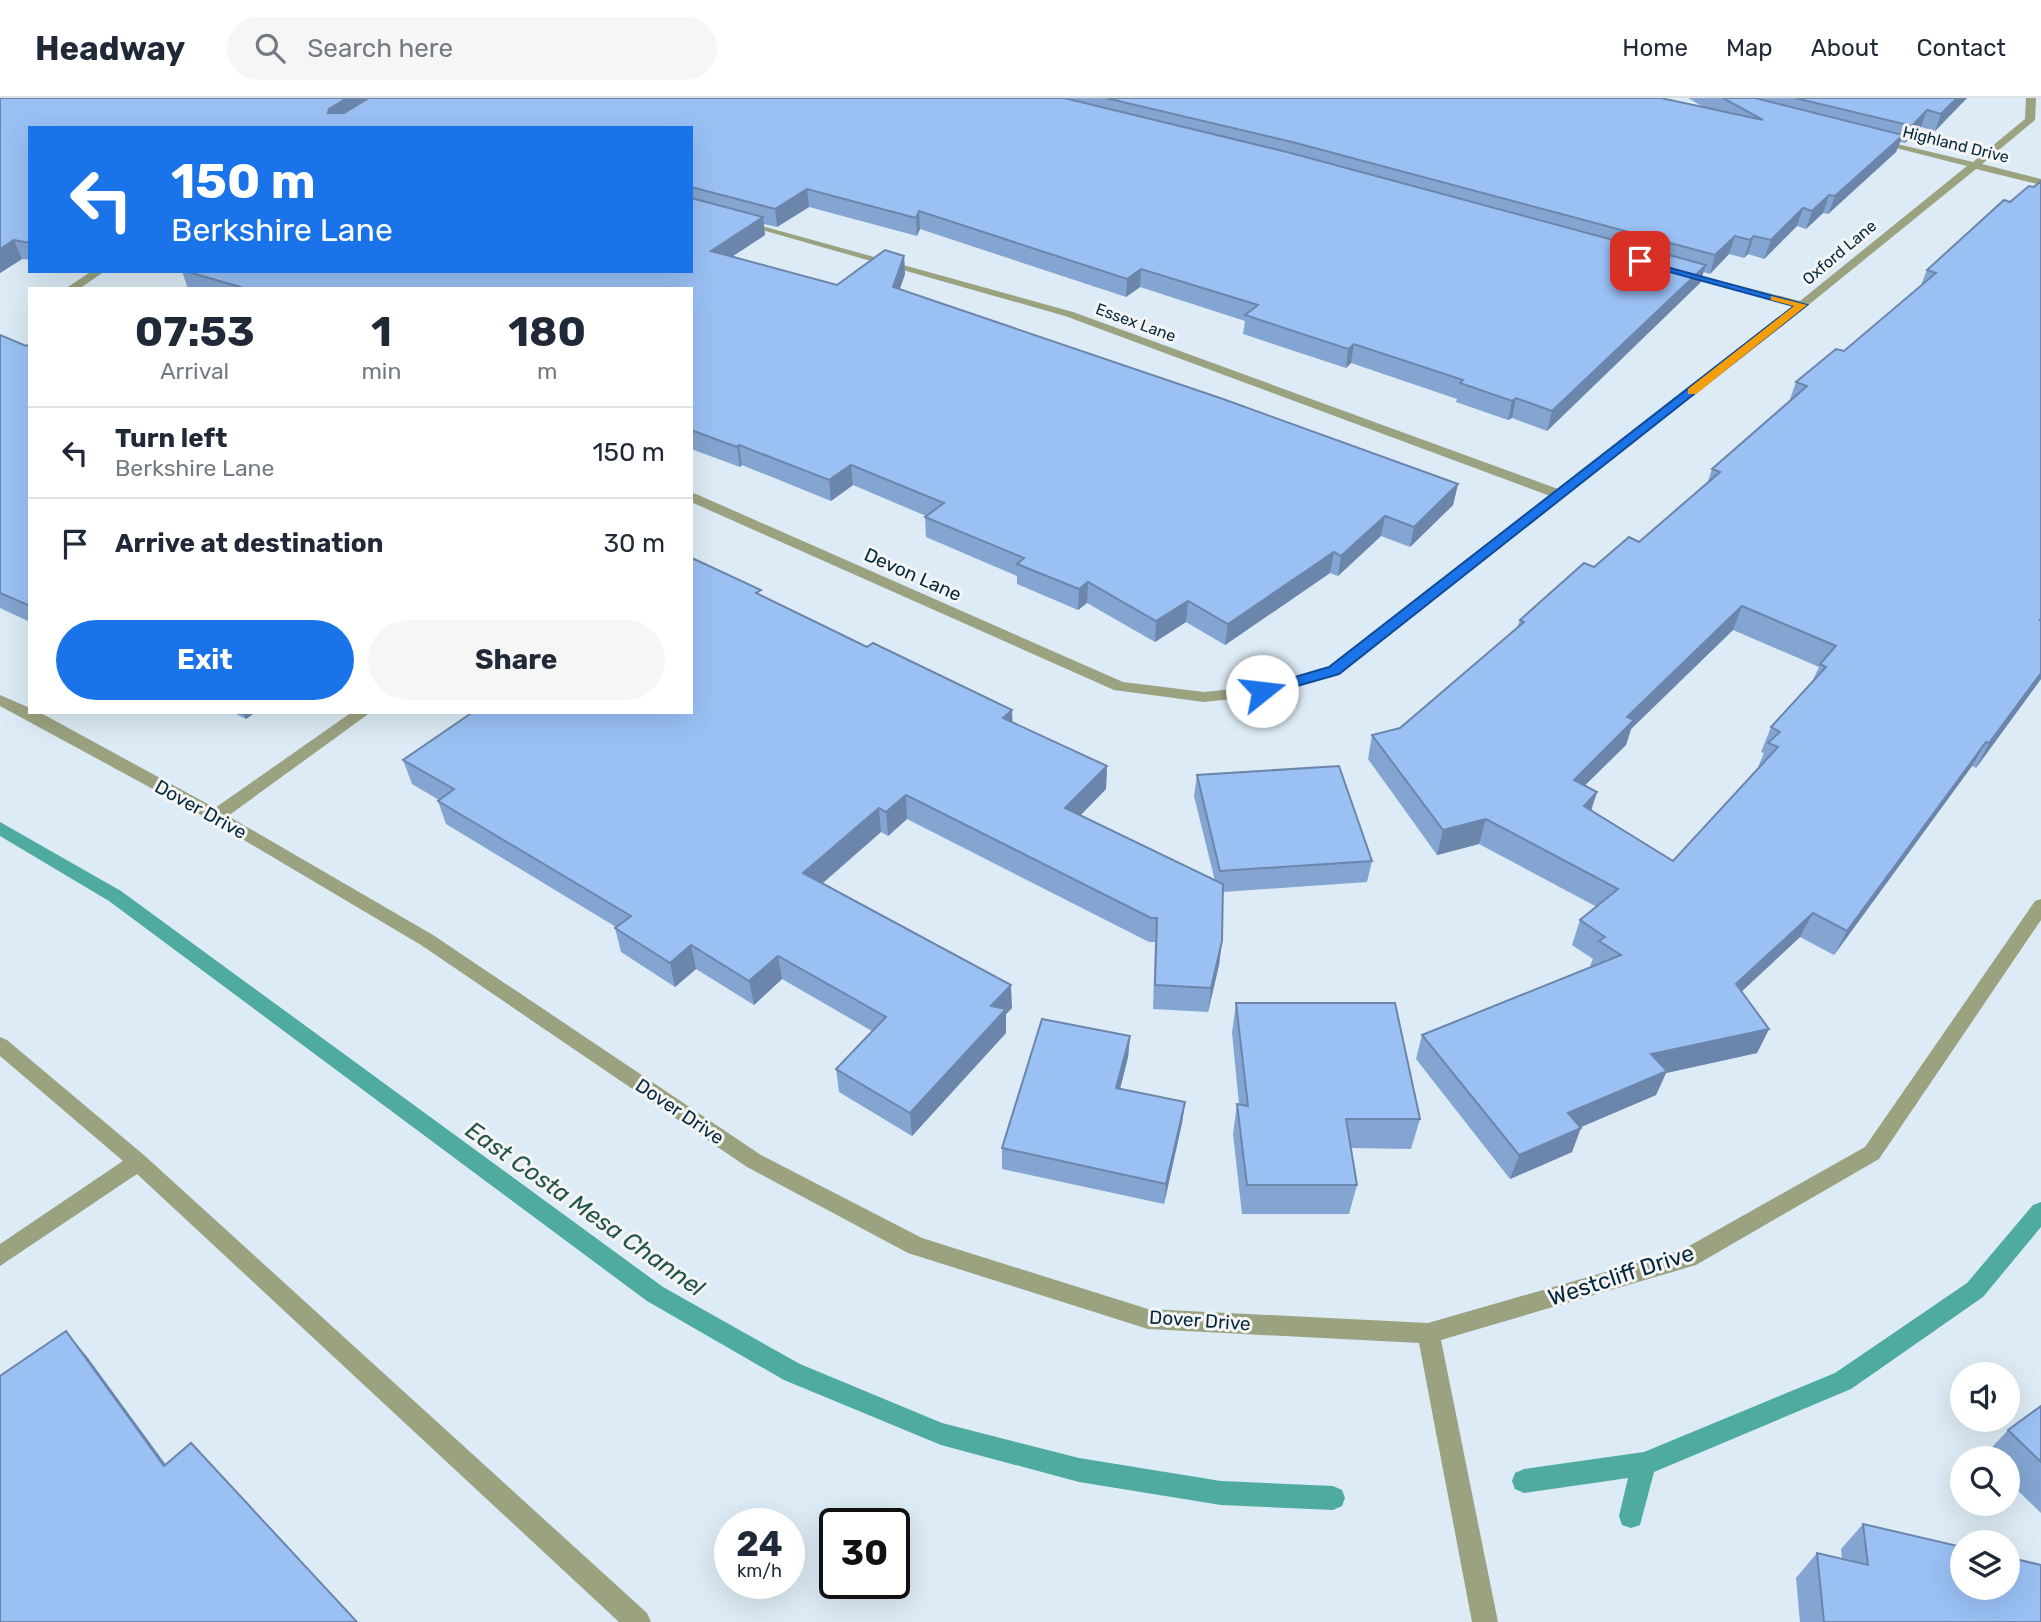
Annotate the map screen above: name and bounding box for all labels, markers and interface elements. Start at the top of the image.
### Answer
search box [227,17,717,80]
text: Headway [35,29,185,68]
icon: search [251,29,289,67]
text: Search here [307,33,453,64]
text: Home [1622,34,1688,62]
text: Map [1726,34,1773,62]
text: About [1811,34,1879,62]
text: Contact [1917,34,2006,62]
street label: Highland Drive [1901,122,2011,167]
text: 150 m [171,152,316,210]
icon: left [56,154,147,245]
text: Berkshire Lane [171,211,393,249]
street label: Oxford Lane [1799,216,1880,289]
pin [1610,231,1670,291]
icon: arrive [1621,242,1659,280]
street label: Essex Lane [1093,299,1179,346]
text: 07:53 [135,307,255,357]
text: 1 [371,307,392,357]
text: 180 [508,307,586,357]
text: Arrival [160,357,229,385]
text: min [361,357,401,385]
text: m [537,357,557,385]
text: Turn left [115,423,227,454]
icon: left [56,434,94,472]
text: 150 m [592,437,665,468]
text: Berkshire Lane [115,454,274,482]
icon: arrive [56,525,94,563]
text: Arrive at destination [115,528,383,559]
text: 30 m [603,528,665,559]
street label: Devon Lane [861,543,965,606]
button: Exit [56,620,354,700]
button: Share [368,620,665,700]
position arrow [1225,654,1299,728]
street label: Dover Drive [151,775,251,844]
street label: Dover Drive [631,1073,728,1149]
water label: East Costa Mesa Channel [460,1116,711,1303]
street label: Westcliff Drive [1545,1238,1697,1312]
street label: Dover Drive [1148,1305,1251,1336]
map controls [1950,1362,2020,1600]
button: sound [1950,1362,2020,1432]
button: search [1950,1446,2020,1516]
speed limit sign: 30 [819,1508,910,1599]
text: 24 [736,1523,783,1565]
button: layers [1950,1530,2020,1600]
text: km/h [737,1560,782,1582]

